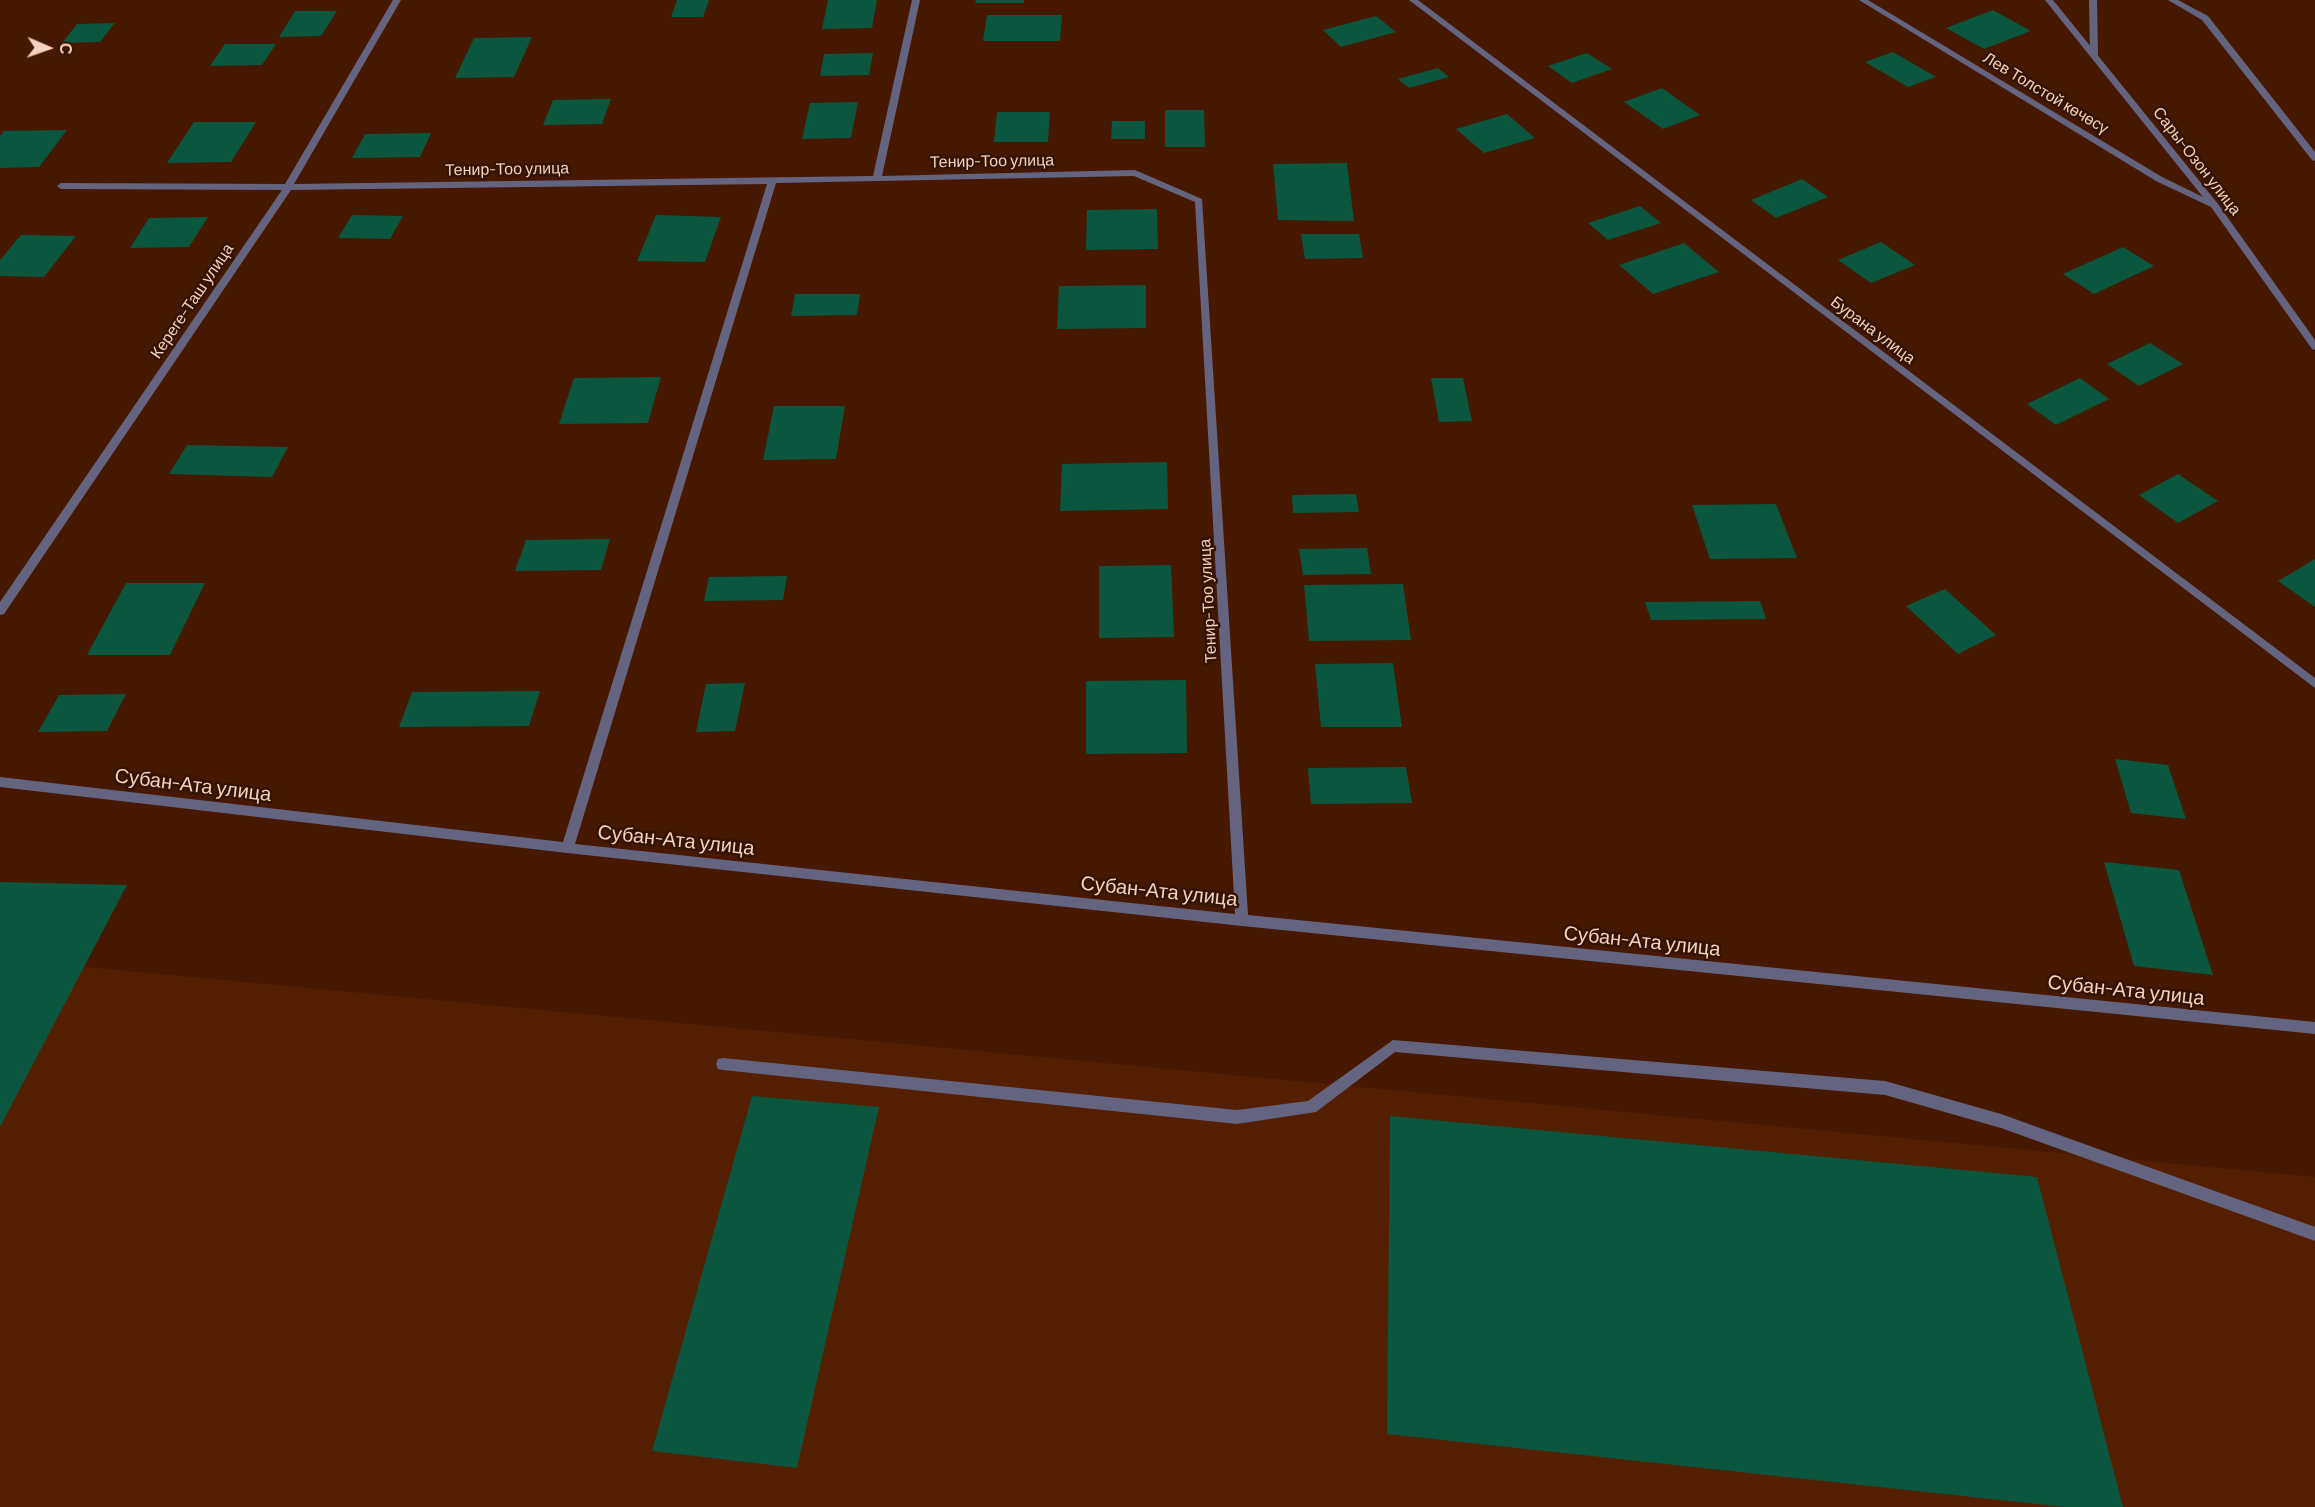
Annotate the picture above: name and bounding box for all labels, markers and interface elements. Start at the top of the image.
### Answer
north arrow [18,18,78,78]
text: С [57,43,76,55]
street label: Лев Толстой көчөсү [1980,48,2112,138]
street label: Сары-Озон улица [2149,103,2245,219]
street label: Тенир-Тоо улица [930,150,1054,172]
street label: Тенир-Тоо улица [445,158,569,180]
street label: Кереге-Таш улица [146,240,238,362]
street label: Бурана улица [1827,292,1919,368]
street label: Тенир-Тоо улица [1195,538,1221,664]
street label: Субан-Ата улица [113,763,273,807]
street label: Субан-Ата улица [596,820,756,860]
street label: Субан-Ата улица [1079,871,1239,911]
street label: Субан-Ата улица [1562,921,1722,961]
street label: Субан-Ата улица [2046,970,2206,1010]

